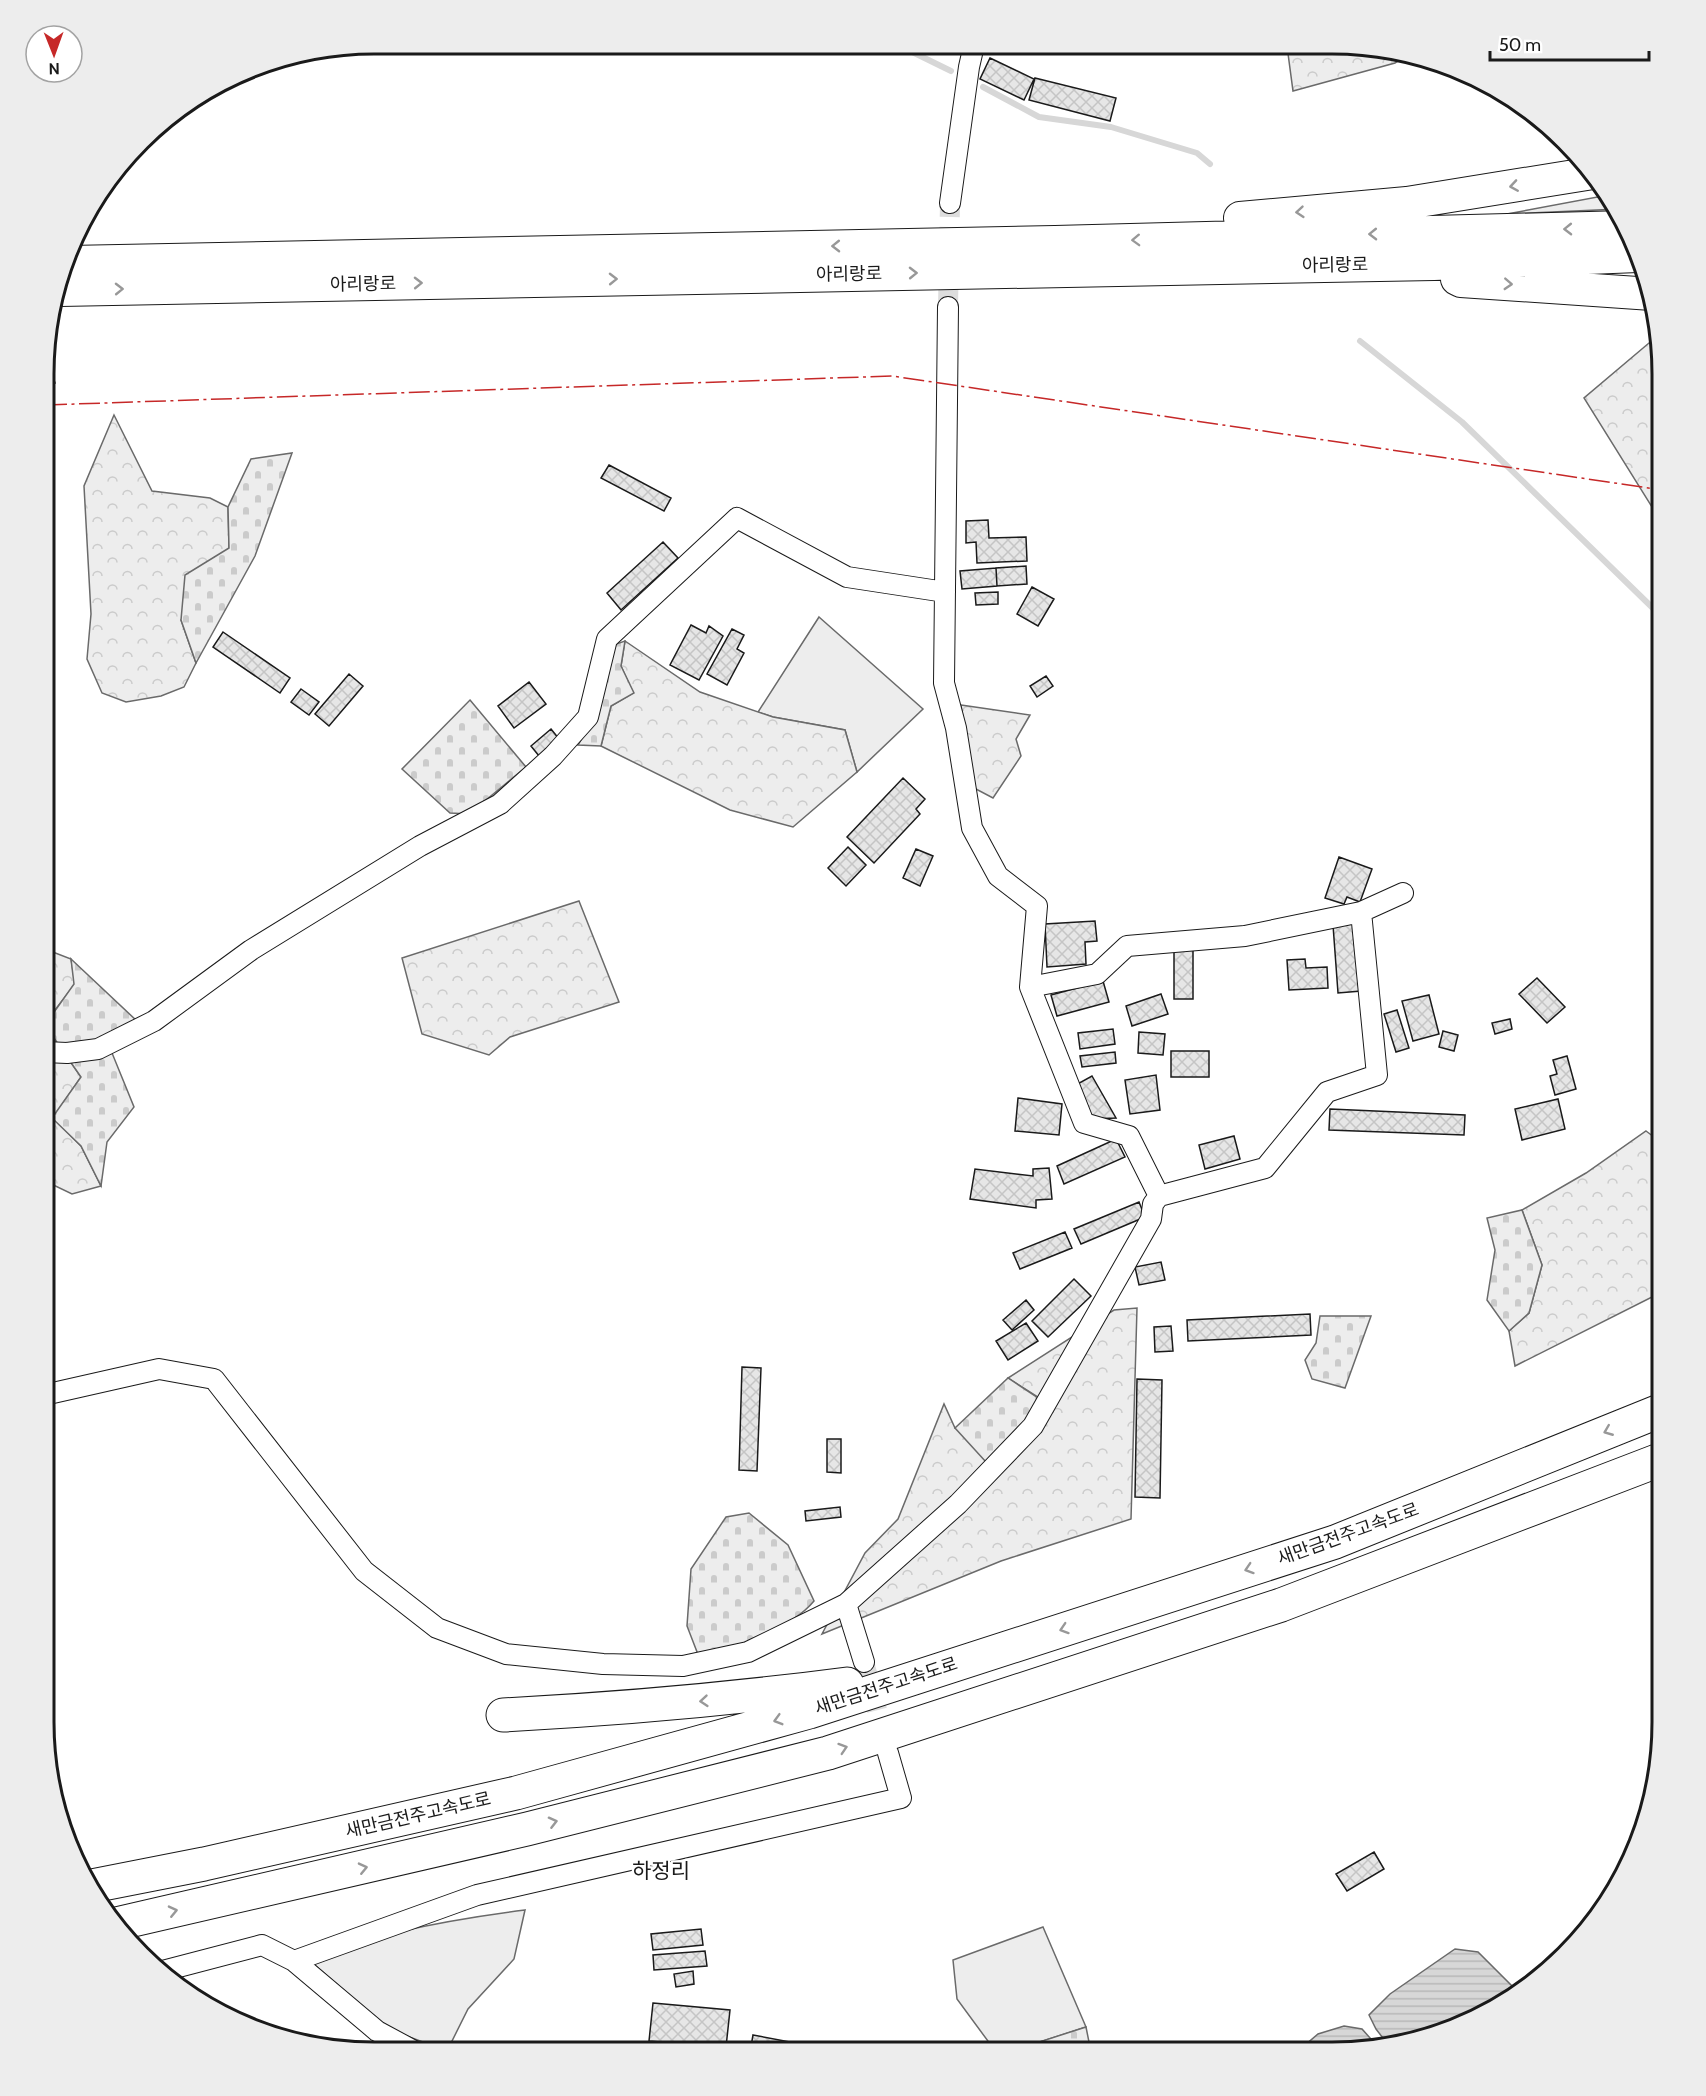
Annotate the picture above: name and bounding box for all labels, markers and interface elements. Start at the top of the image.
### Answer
north arrow [24,24,84,84]
scale bar [1490,24,1649,62]
text: 50 m [1499,34,1541,56]
text: N [48,59,60,78]
one-way arrow [1510,179,1519,191]
one-way arrow [1296,206,1305,219]
one-way arrow [1563,222,1572,235]
one-way arrow [1368,227,1377,240]
one-way arrow [1131,234,1140,246]
one-way arrow [831,240,840,253]
street label: 아리랑로 [1302,253,1368,277]
street label: 아리랑로 [816,262,882,286]
one-way arrow [909,266,918,279]
street label: 아리랑로 [330,272,396,296]
one-way arrow [609,273,618,285]
one-way arrow [414,276,423,289]
one-way arrow [1504,278,1513,291]
one-way arrow [114,283,123,295]
one-way arrow [1603,1424,1614,1436]
street label: 새만금전주고속도로 [1274,1498,1422,1570]
one-way arrow [1244,1562,1255,1574]
one-way arrow [1059,1622,1070,1634]
street label: 새만금전주고속도로 [812,1653,960,1719]
one-way arrow [700,1694,709,1707]
one-way arrow [773,1713,784,1725]
one-way arrow [837,1743,848,1755]
street label: 새만금전주고속도로 [343,1788,493,1842]
one-way arrow [547,1817,557,1830]
district label: 하정리 [632,1858,690,1883]
one-way arrow [358,1862,368,1875]
one-way arrow [168,1906,178,1919]

